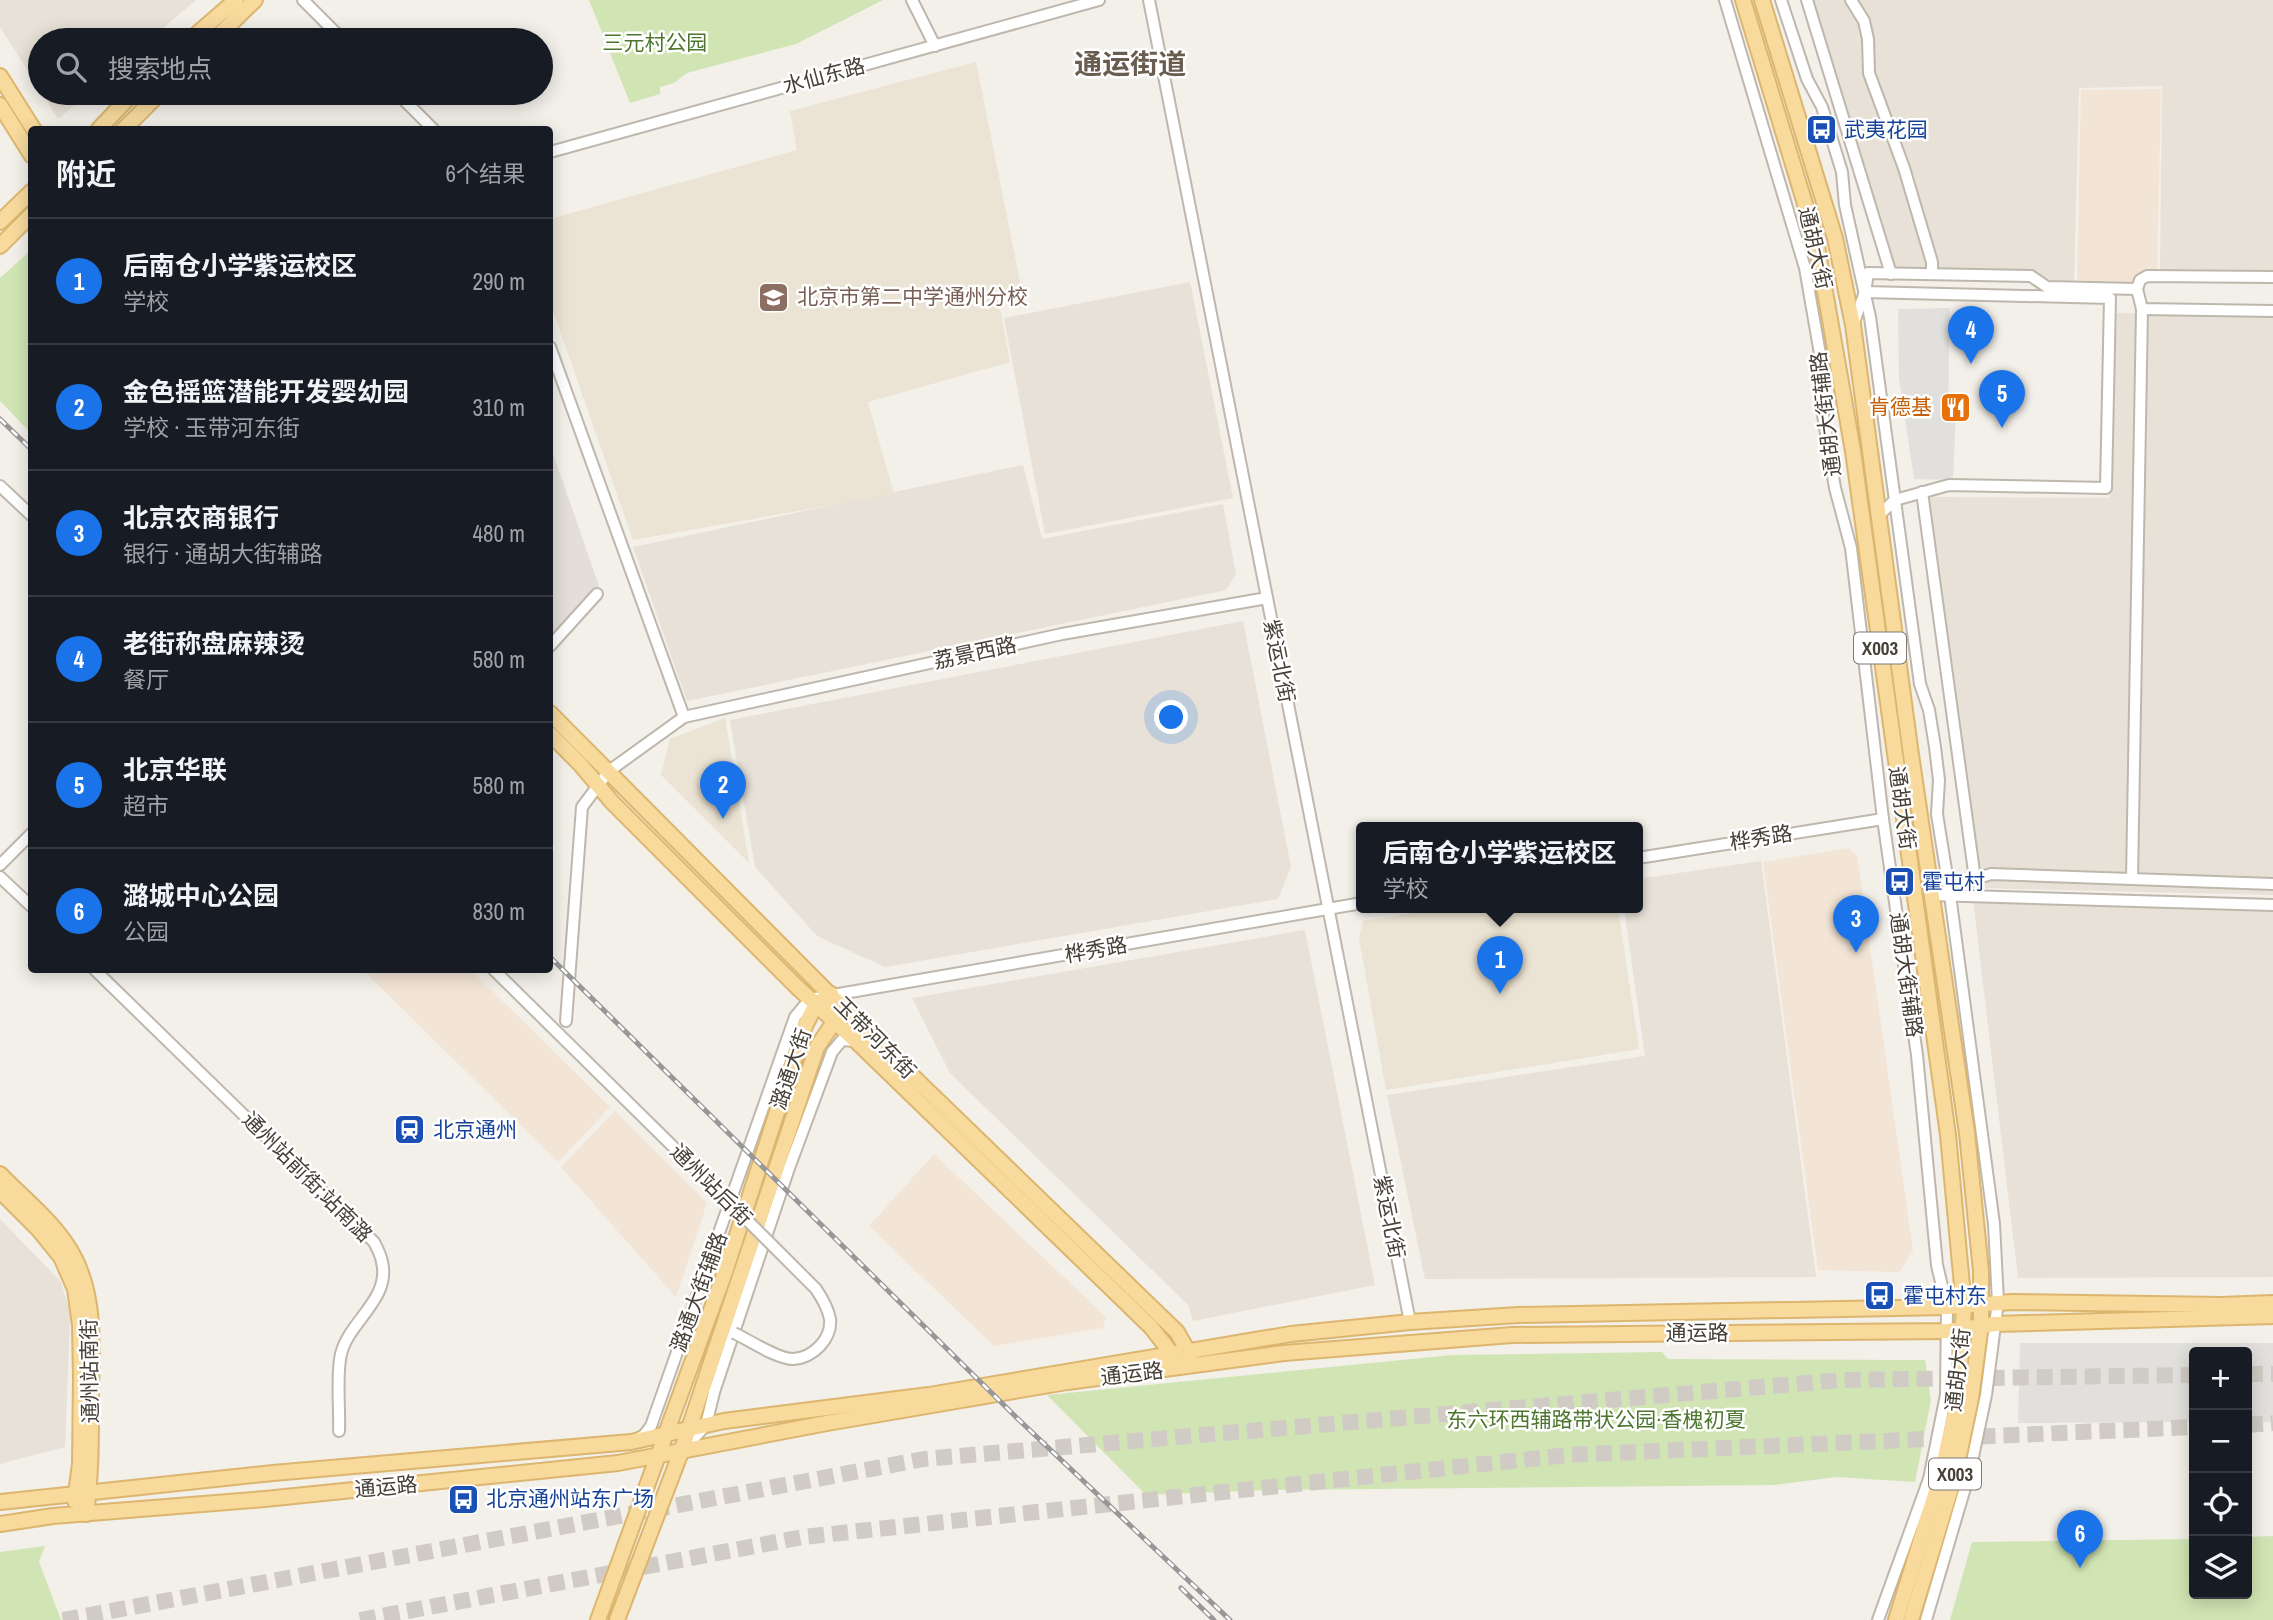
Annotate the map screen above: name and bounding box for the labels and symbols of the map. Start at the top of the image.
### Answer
park label: 三元村公园 [603,28,708,57]
district label: 通运街道 [1074,45,1186,83]
street label: 水仙东路 [780,51,868,100]
bus stop icon: 武夷花园 [1804,113,1838,147]
place label: 武夷花园 [1844,115,1928,144]
street label: 通胡大街 [1792,204,1839,292]
school or university icon: 北京市第二中学通州分校 [757,280,791,314]
place label: 北京市第二中学通州分校 [797,282,1028,311]
pin: 4 [1948,306,1994,364]
street label: 通胡大街辅路 [1803,350,1848,478]
pin: 5 [1979,370,2025,428]
restaurant icon: 肯德基 [1938,390,1972,424]
place label: 肯德基 [1869,392,1932,421]
street label: 紫运北街 [1257,617,1302,705]
street label: 荔景西路 [931,630,1019,675]
road number: X003 [1854,632,1906,664]
your location [1154,700,1188,734]
pin: 2 [700,761,746,819]
street label: 通胡大街 [1882,764,1923,852]
street label: 桦秀路 [1728,818,1794,857]
bus stop icon: 霍屯村 [1882,865,1916,899]
place label: 霍屯村 [1922,867,1985,896]
pin: 3 [1833,895,1879,953]
street label: 通胡大街辅路 [1883,911,1930,1039]
street label: 桦秀路 [1062,930,1129,969]
pin: 1 [1477,936,1523,994]
street label: 玉带河东街 [828,990,923,1085]
street label: 潞通大街 [763,1024,818,1113]
street label: 通州站前街;站南潞 [236,1105,379,1248]
station icon: 北京通州 [393,1113,427,1147]
place label: 北京通州 [433,1115,517,1144]
street label: 通州站后街 [664,1137,759,1232]
street label: 紫运北街 [1367,1173,1412,1261]
street label: 潞通大街辅路 [663,1228,734,1356]
bus stop icon: 霍屯村东 [1863,1279,1897,1313]
place label: 霍屯村东 [1903,1281,1987,1310]
street label: 通州站南街 [74,1318,105,1424]
street label: 通运路 [1666,1318,1729,1347]
street label: 通胡大街 [1939,1327,1976,1413]
street label: 通运路 [1099,1355,1165,1392]
park label: 东六环西辅路带状公园·香槐初夏 [1447,1405,1745,1434]
road number: X003 [1929,1458,1981,1490]
street label: 通运路 [353,1469,419,1504]
bus stop icon: 北京通州站东广场 [446,1482,480,1516]
place label: 北京通州站东广场 [486,1484,654,1513]
pin: 6 [2057,1510,2103,1568]

